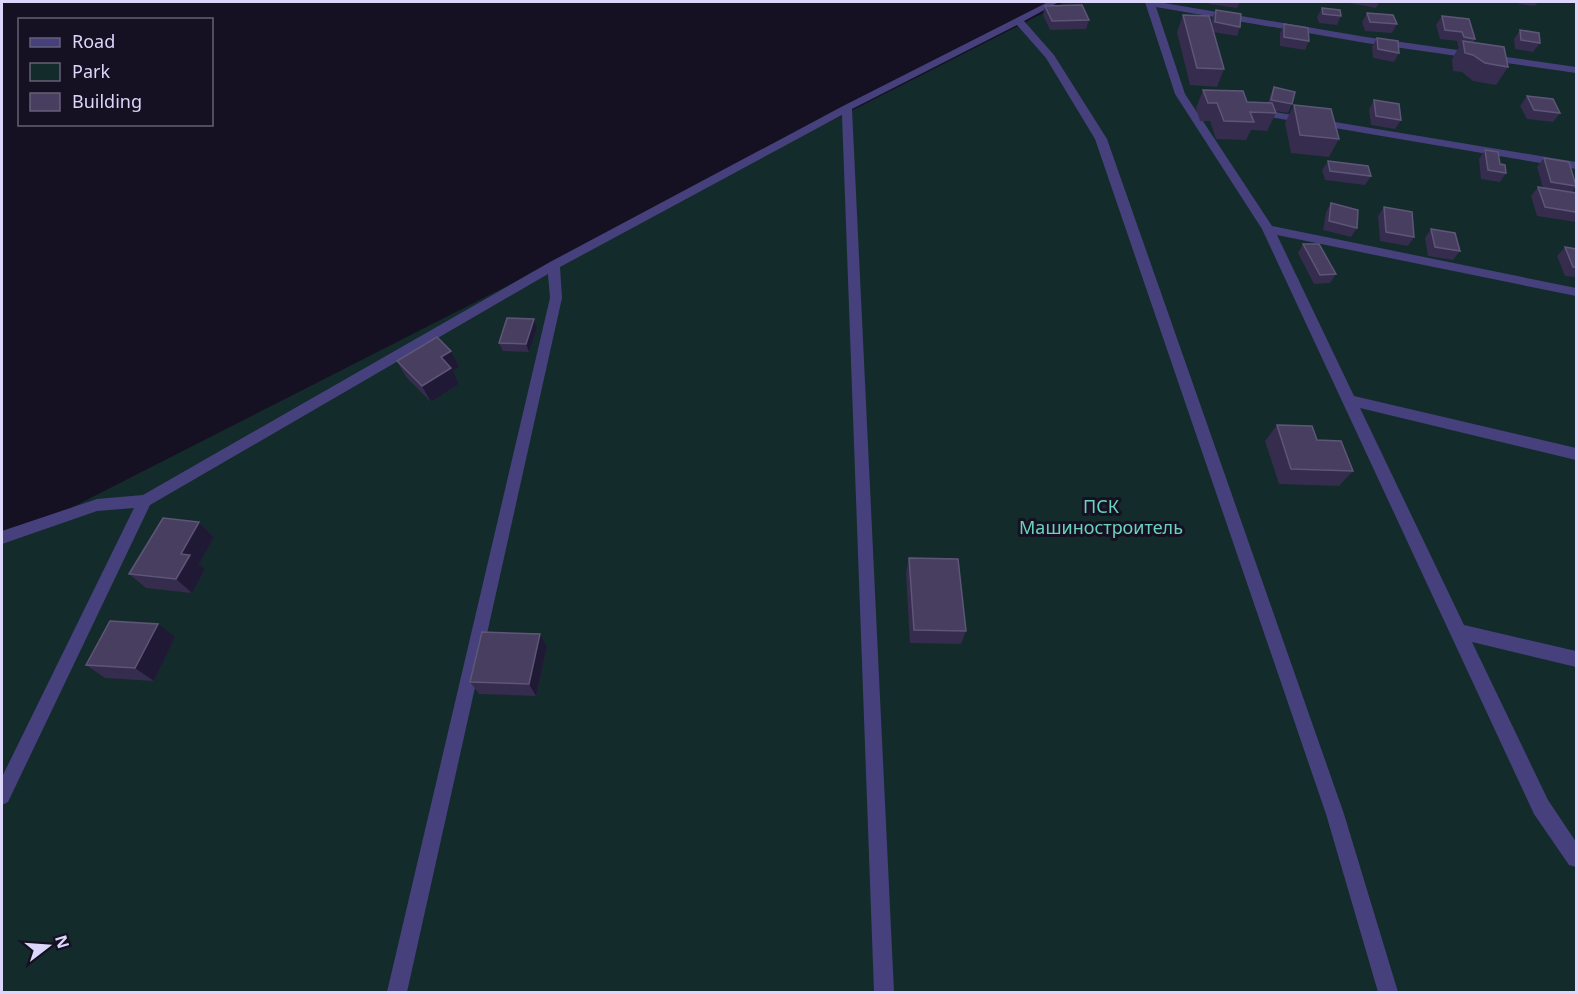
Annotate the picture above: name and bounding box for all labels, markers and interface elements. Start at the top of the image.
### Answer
legend [18,18,213,126]
text: Road [72,29,115,53]
text: Park [72,59,110,83]
text: Building [72,89,142,113]
park label: ПСК Машиностроитель [1019,494,1183,539]
north arrow [18,916,78,976]
text: N [50,932,75,951]

